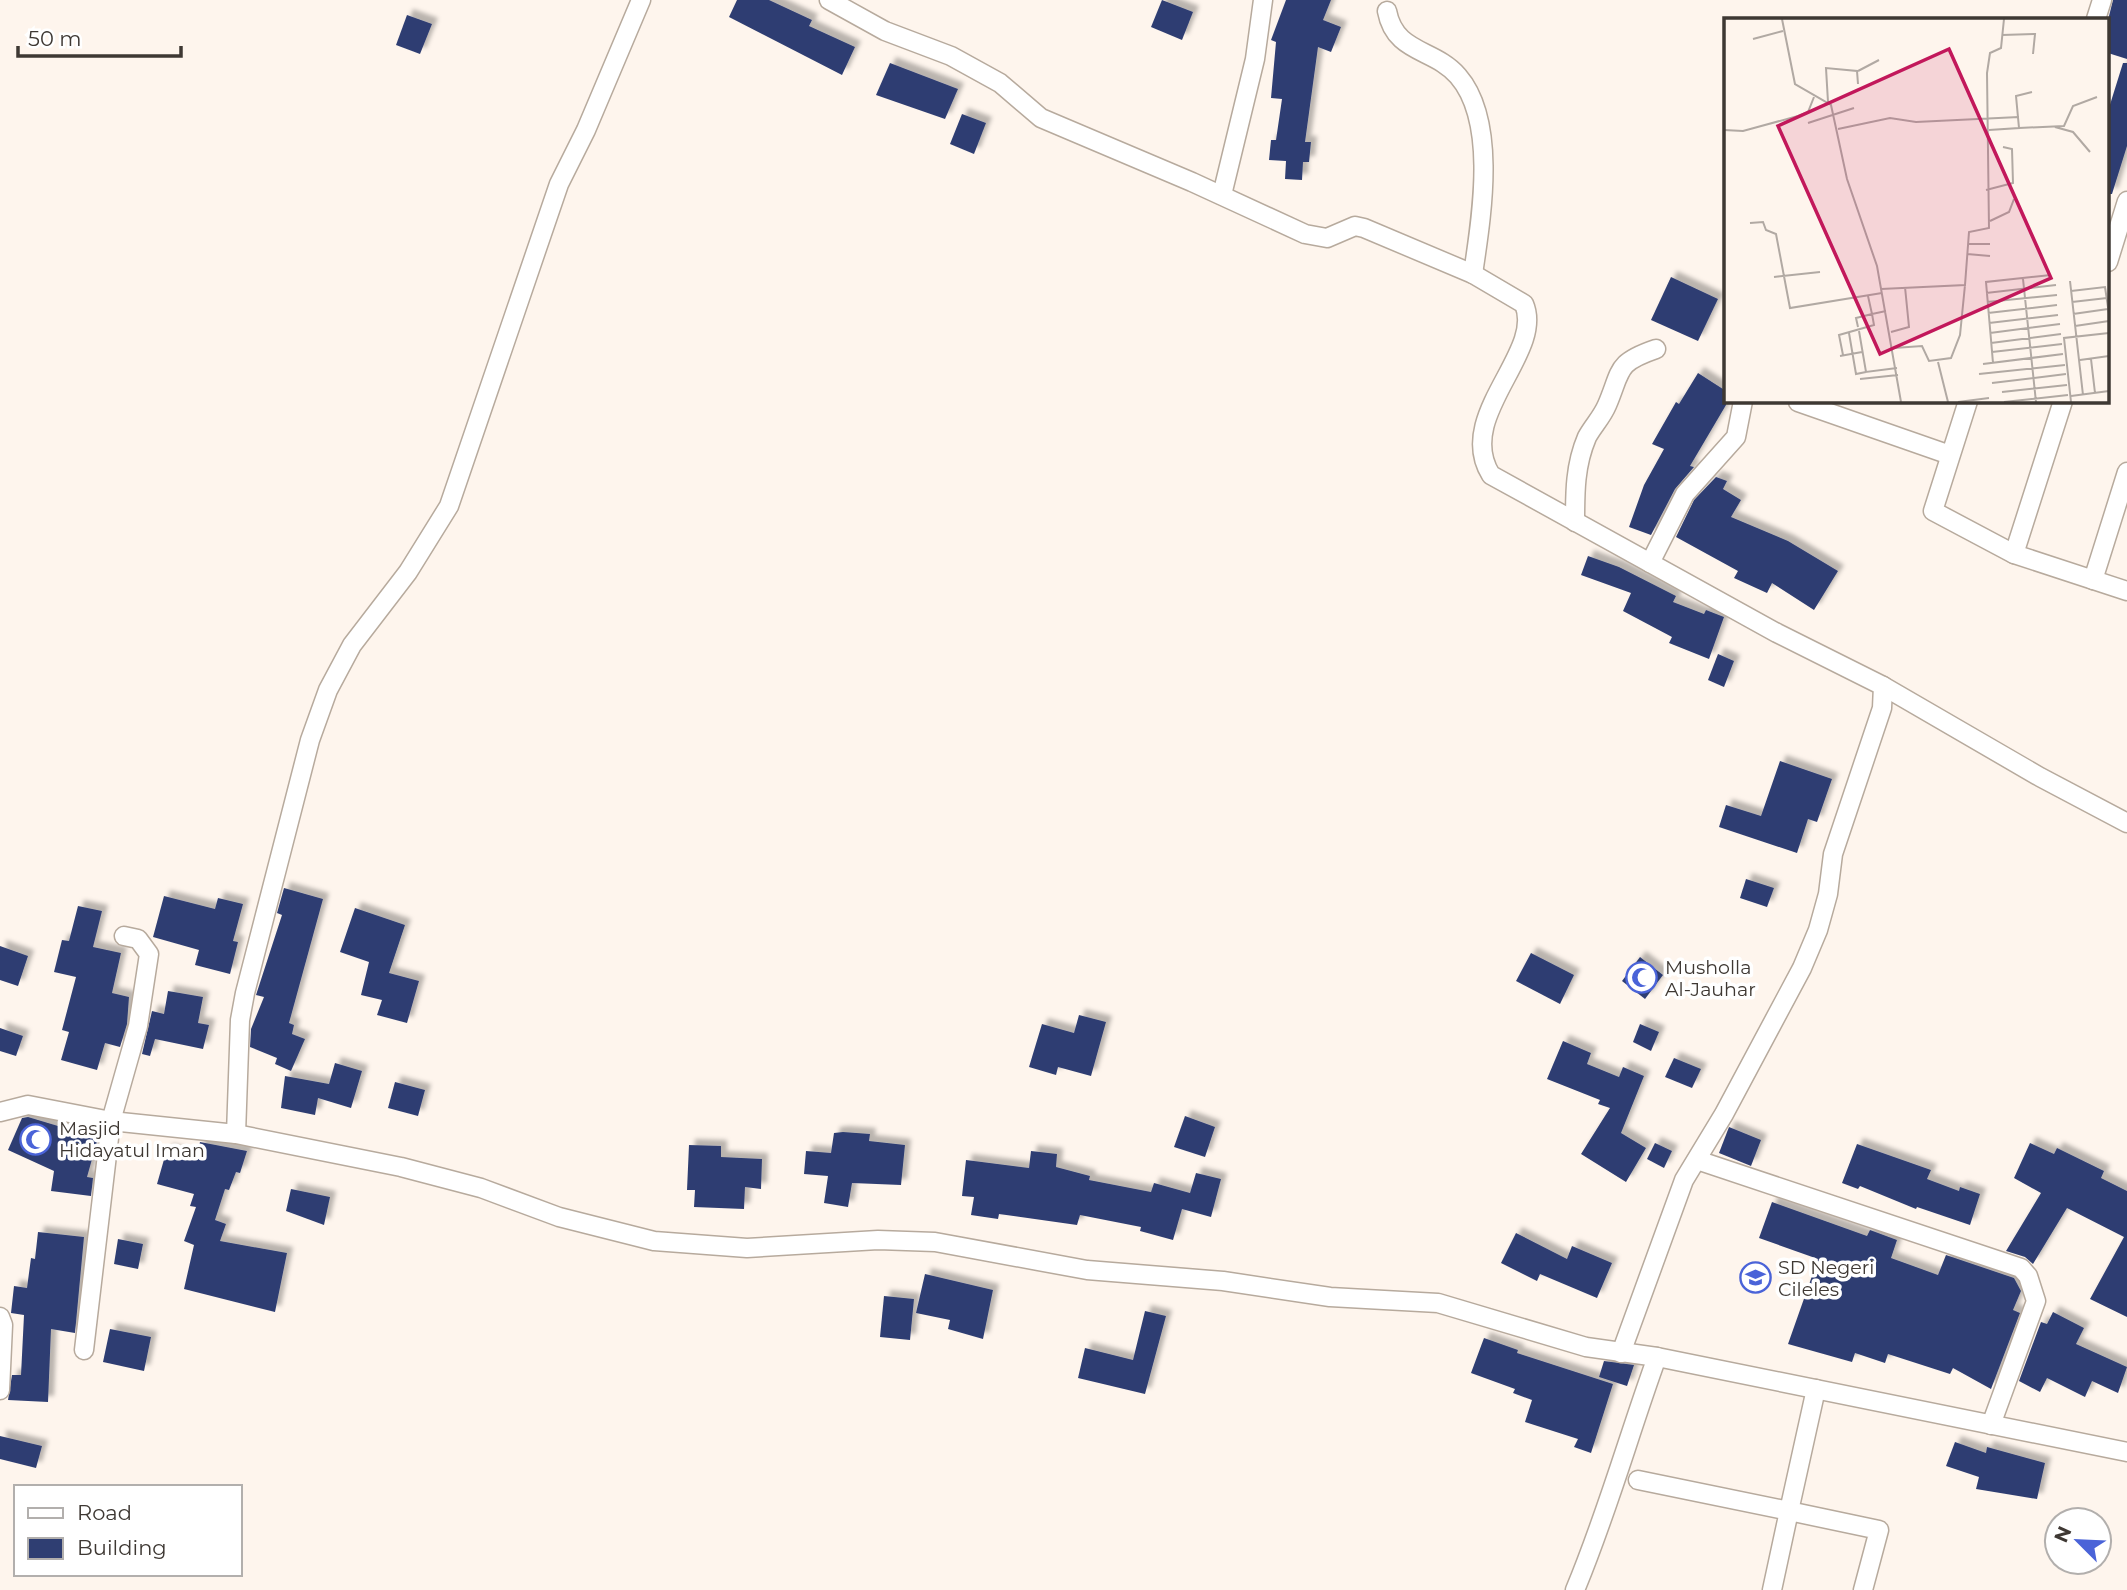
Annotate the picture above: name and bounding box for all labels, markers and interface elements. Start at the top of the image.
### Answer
scale bar [18,14,180,58]
inset map [1724,18,2110,402]
text: 50 m [28,26,82,51]
place label: Musholla Al-Jauhar [1665,956,1756,1001]
mosque icon: Musholla Al-Jauhar [1625,961,1659,995]
place label: Masjid Hidayatul Iman [59,1117,205,1162]
mosque icon: Masjid Hidayatul Iman [19,1122,53,1156]
place label: SD Negeri Cileles [1778,1256,1874,1301]
school or university icon: SD Negeri Cileles [1738,1261,1772,1295]
legend [14,1485,242,1576]
text: Road [77,1500,132,1525]
north arrow [2043,1506,2113,1576]
text: N [2049,1523,2077,1546]
text: Building [77,1535,167,1560]

